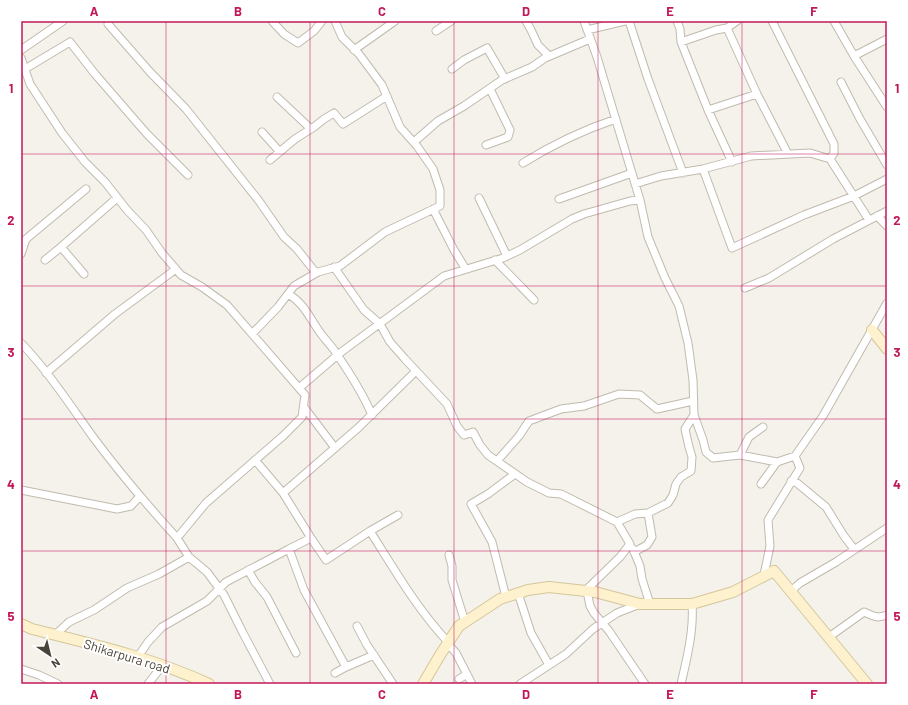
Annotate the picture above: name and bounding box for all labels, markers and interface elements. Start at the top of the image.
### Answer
text: A [90,3,99,19]
text: B [234,3,242,19]
text: C [378,3,386,19]
text: D [522,3,530,19]
text: E [666,3,674,19]
text: F [810,3,818,19]
text: 1 [9,80,13,96]
text: 1 [895,80,899,96]
text: 2 [7,212,15,228]
text: 2 [893,212,901,228]
text: 3 [7,344,15,360]
text: 3 [893,344,901,360]
text: 4 [7,476,15,492]
text: 4 [893,476,901,492]
text: 5 [7,608,15,624]
text: 5 [893,608,901,624]
north arrow [30,635,70,675]
street label: Shikarpura road [82,635,172,677]
text: N [49,656,63,671]
text: A [90,686,99,702]
text: B [234,686,242,702]
text: C [378,686,386,702]
text: D [522,686,530,702]
text: E [666,686,674,702]
text: F [810,686,818,702]

